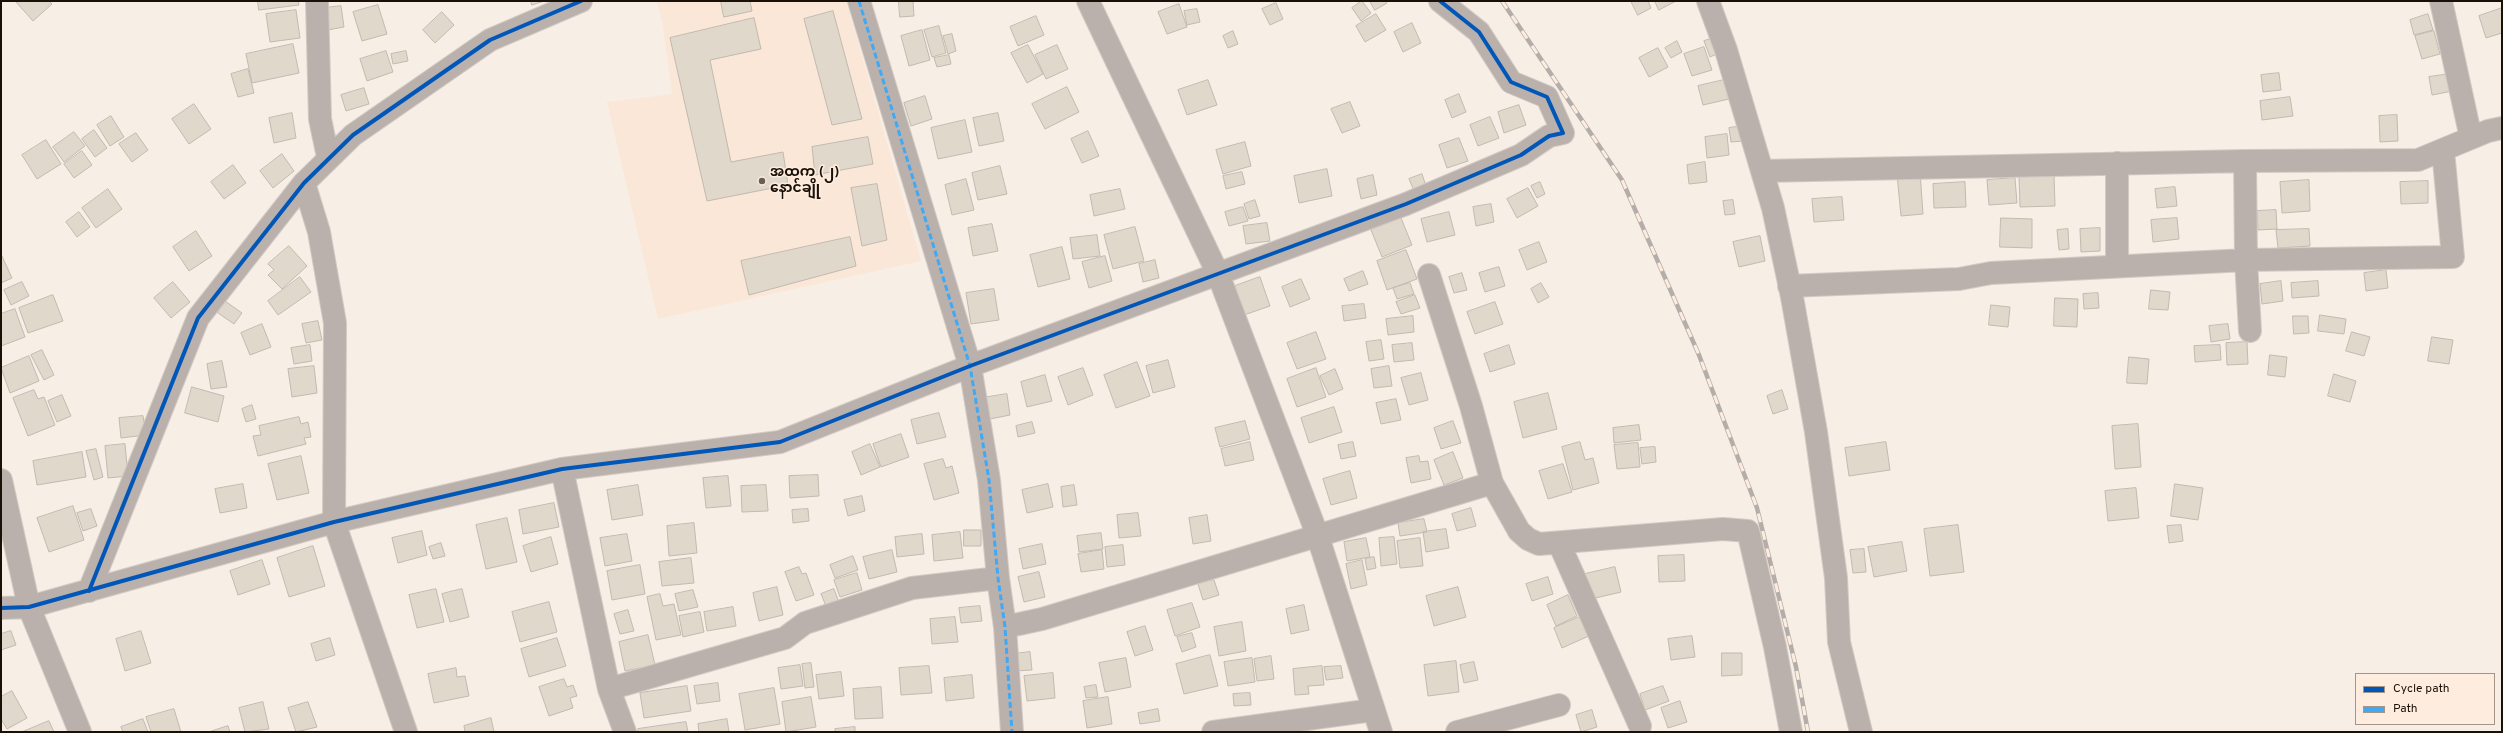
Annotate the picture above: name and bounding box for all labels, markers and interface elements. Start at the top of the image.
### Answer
place label: အထက (၂) နောင်ချို [770,165,839,198]
marker: အထက (၂) နောင်ချို [757,176,767,186]
legend [2355,673,2495,725]
text: Cycle path [2393,681,2450,697]
text: Path [2393,701,2418,717]

